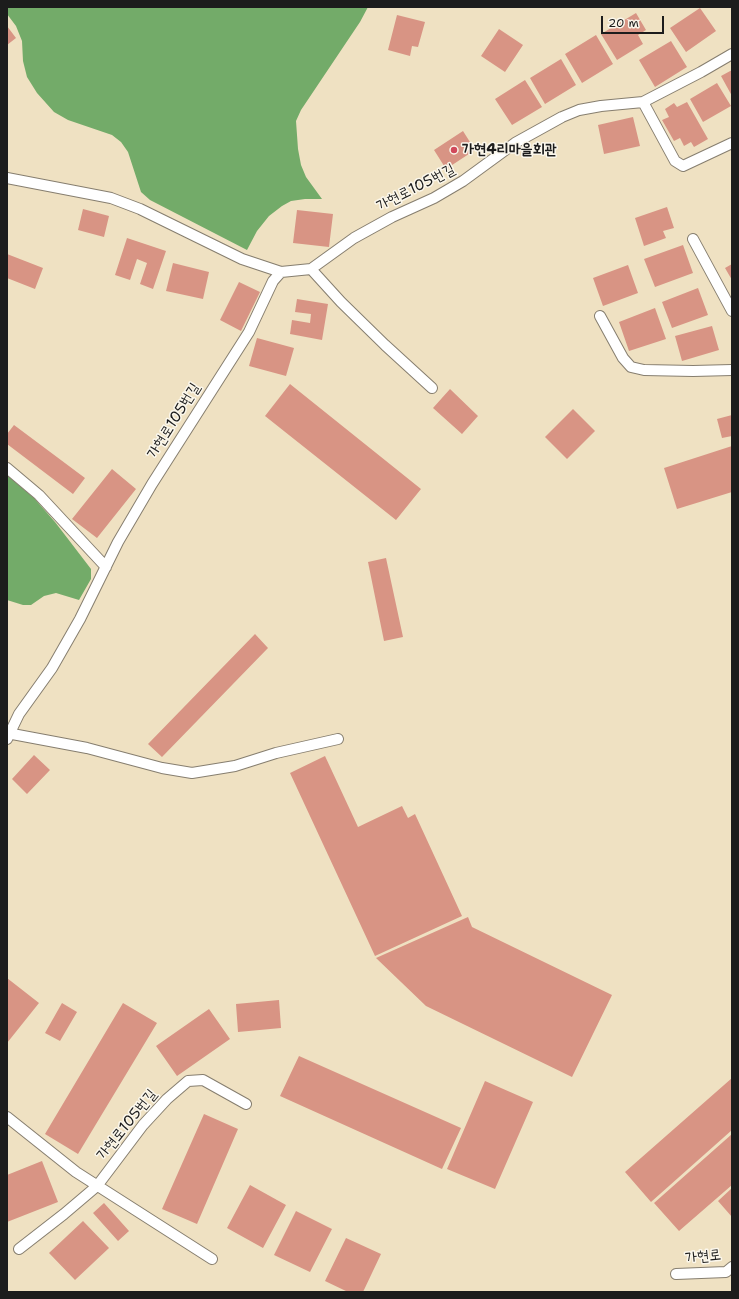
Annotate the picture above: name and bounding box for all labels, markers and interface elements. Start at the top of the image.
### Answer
scale bar [603,8,666,34]
text: 20 m [608,15,639,31]
place label: 가현4리마을회관 [462,141,557,159]
marker: 가현4리마을회관 [449,145,459,155]
street label: 가현로105번길 [374,161,458,215]
street label: 가현로105번길 [144,380,204,462]
street label: 가현로105번길 [93,1086,161,1164]
street label: 가현로 [684,1246,722,1268]

